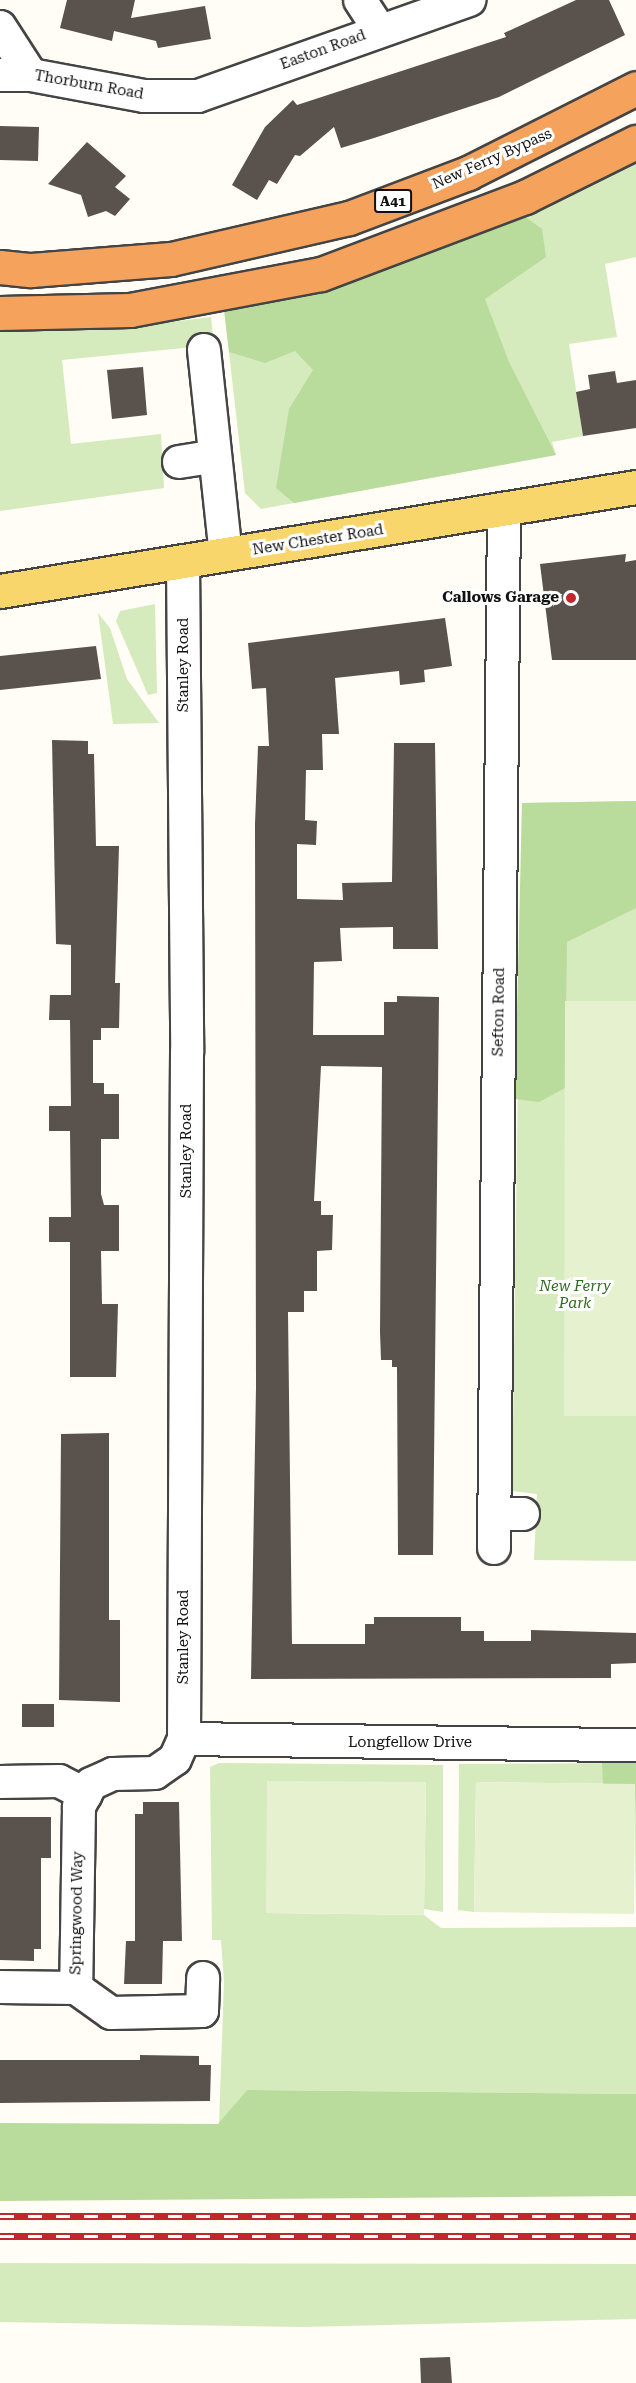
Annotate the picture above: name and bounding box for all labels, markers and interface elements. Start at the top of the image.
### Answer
street label: Easton Road [278,26,368,74]
street label: Thorburn Road [33,67,145,103]
street label: New Ferry Bypass [429,125,555,193]
road number: A41 [374,190,412,212]
street label: New Chester Road [251,521,385,559]
place label: Callows Garage [442,589,559,607]
marker: Callows Garage [564,591,578,605]
street label: Stanley Road [175,618,193,712]
street label: Sefton Road [489,967,509,1057]
street label: Stanley Road [178,1104,196,1198]
park label: New Ferry Park [539,1277,611,1312]
street label: Stanley Road [175,1590,193,1684]
street label: Longfellow Drive [348,1734,472,1752]
street label: Springwood Way [67,1851,87,1975]

